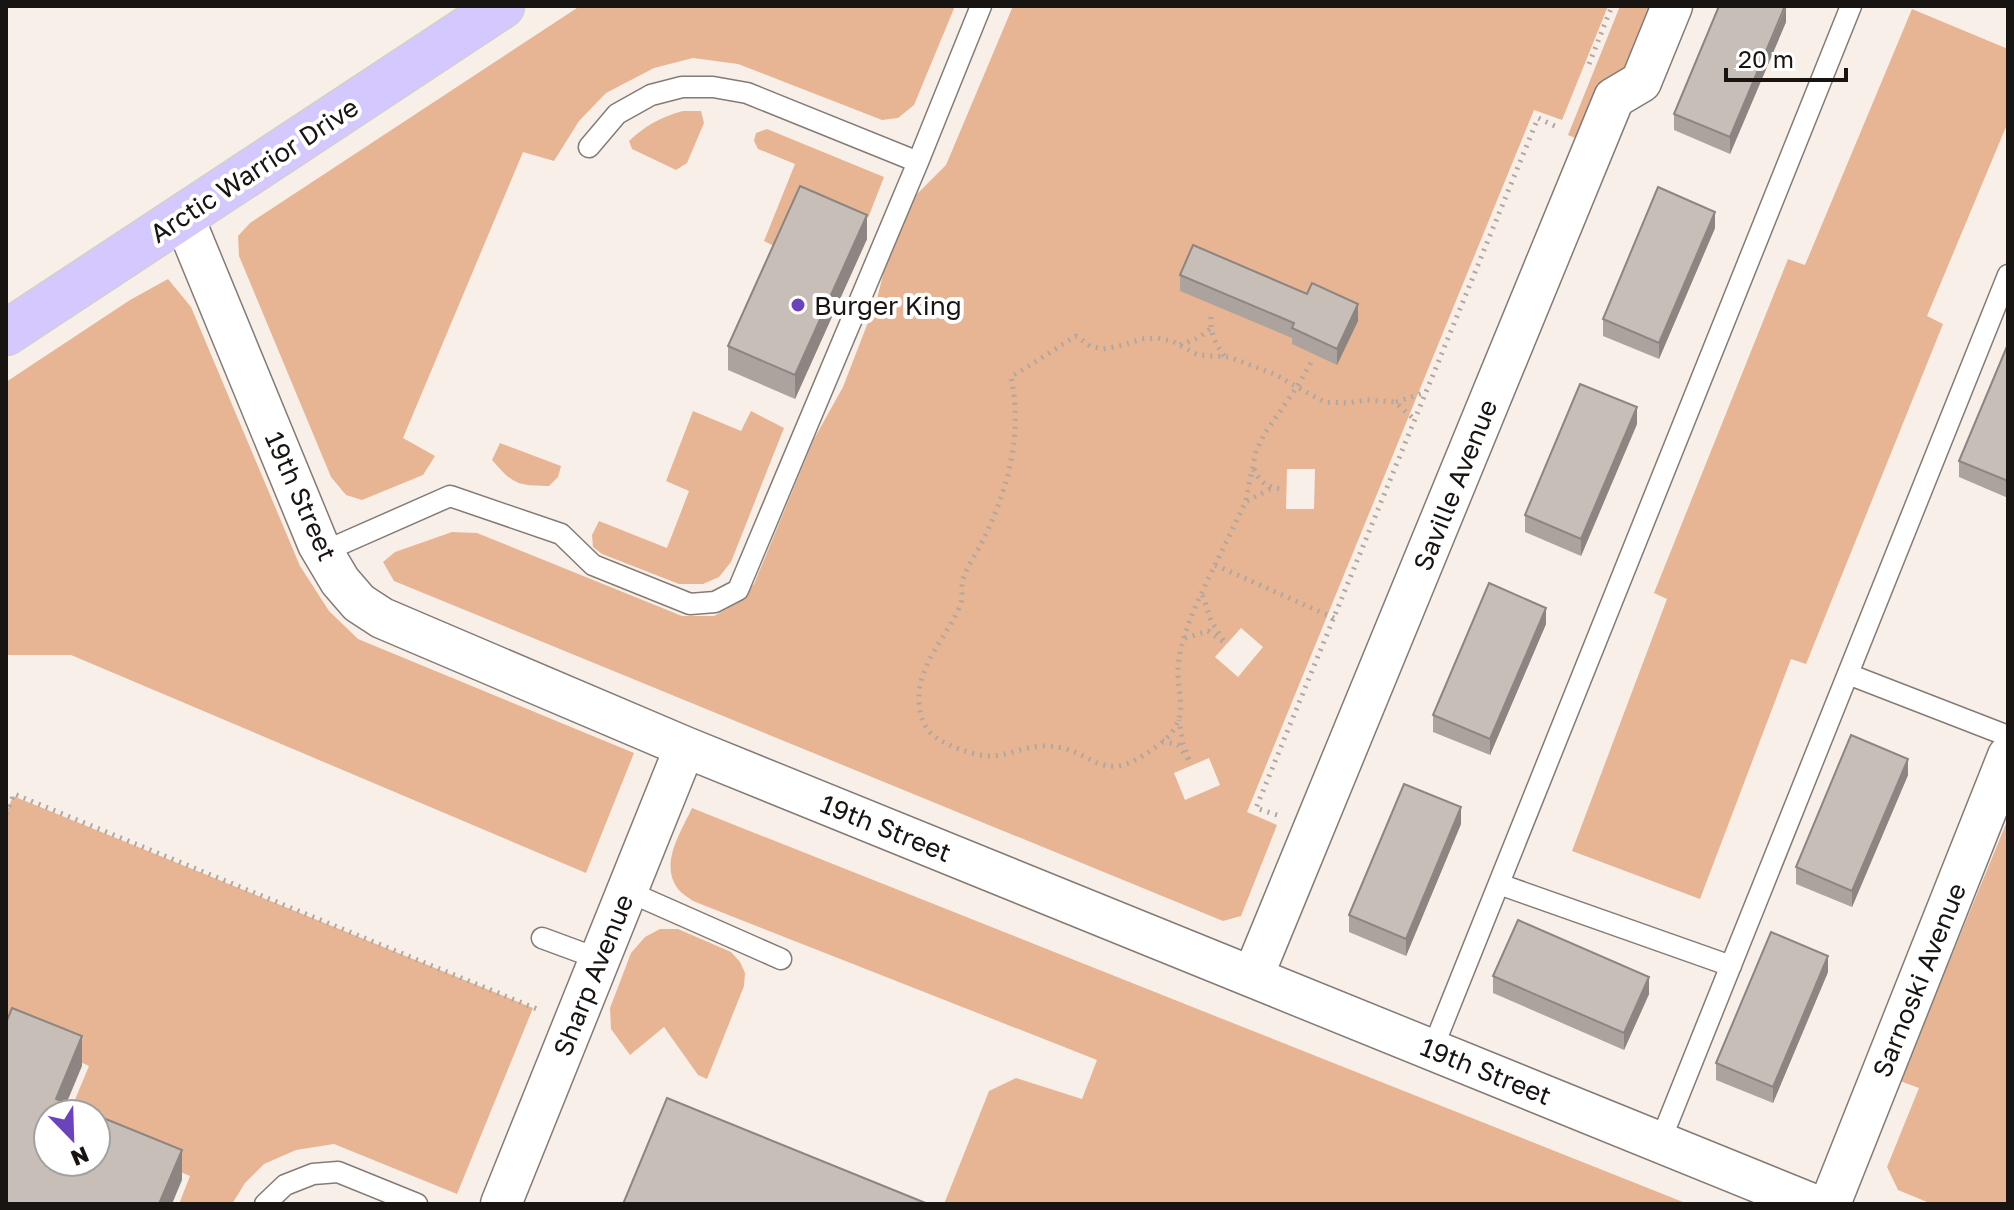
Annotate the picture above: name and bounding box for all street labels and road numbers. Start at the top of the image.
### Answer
street label: Arctic Warrior Drive [144,91,364,249]
street label: Saville Avenue [1407,395,1503,575]
street label: 19th Street [259,427,343,565]
street label: 19th Street [816,788,956,868]
street label: Sarnoski Avenue [1866,878,1972,1082]
street label: Sharp Avenue [546,890,640,1060]
street label: 19th Street [1416,1031,1556,1111]

